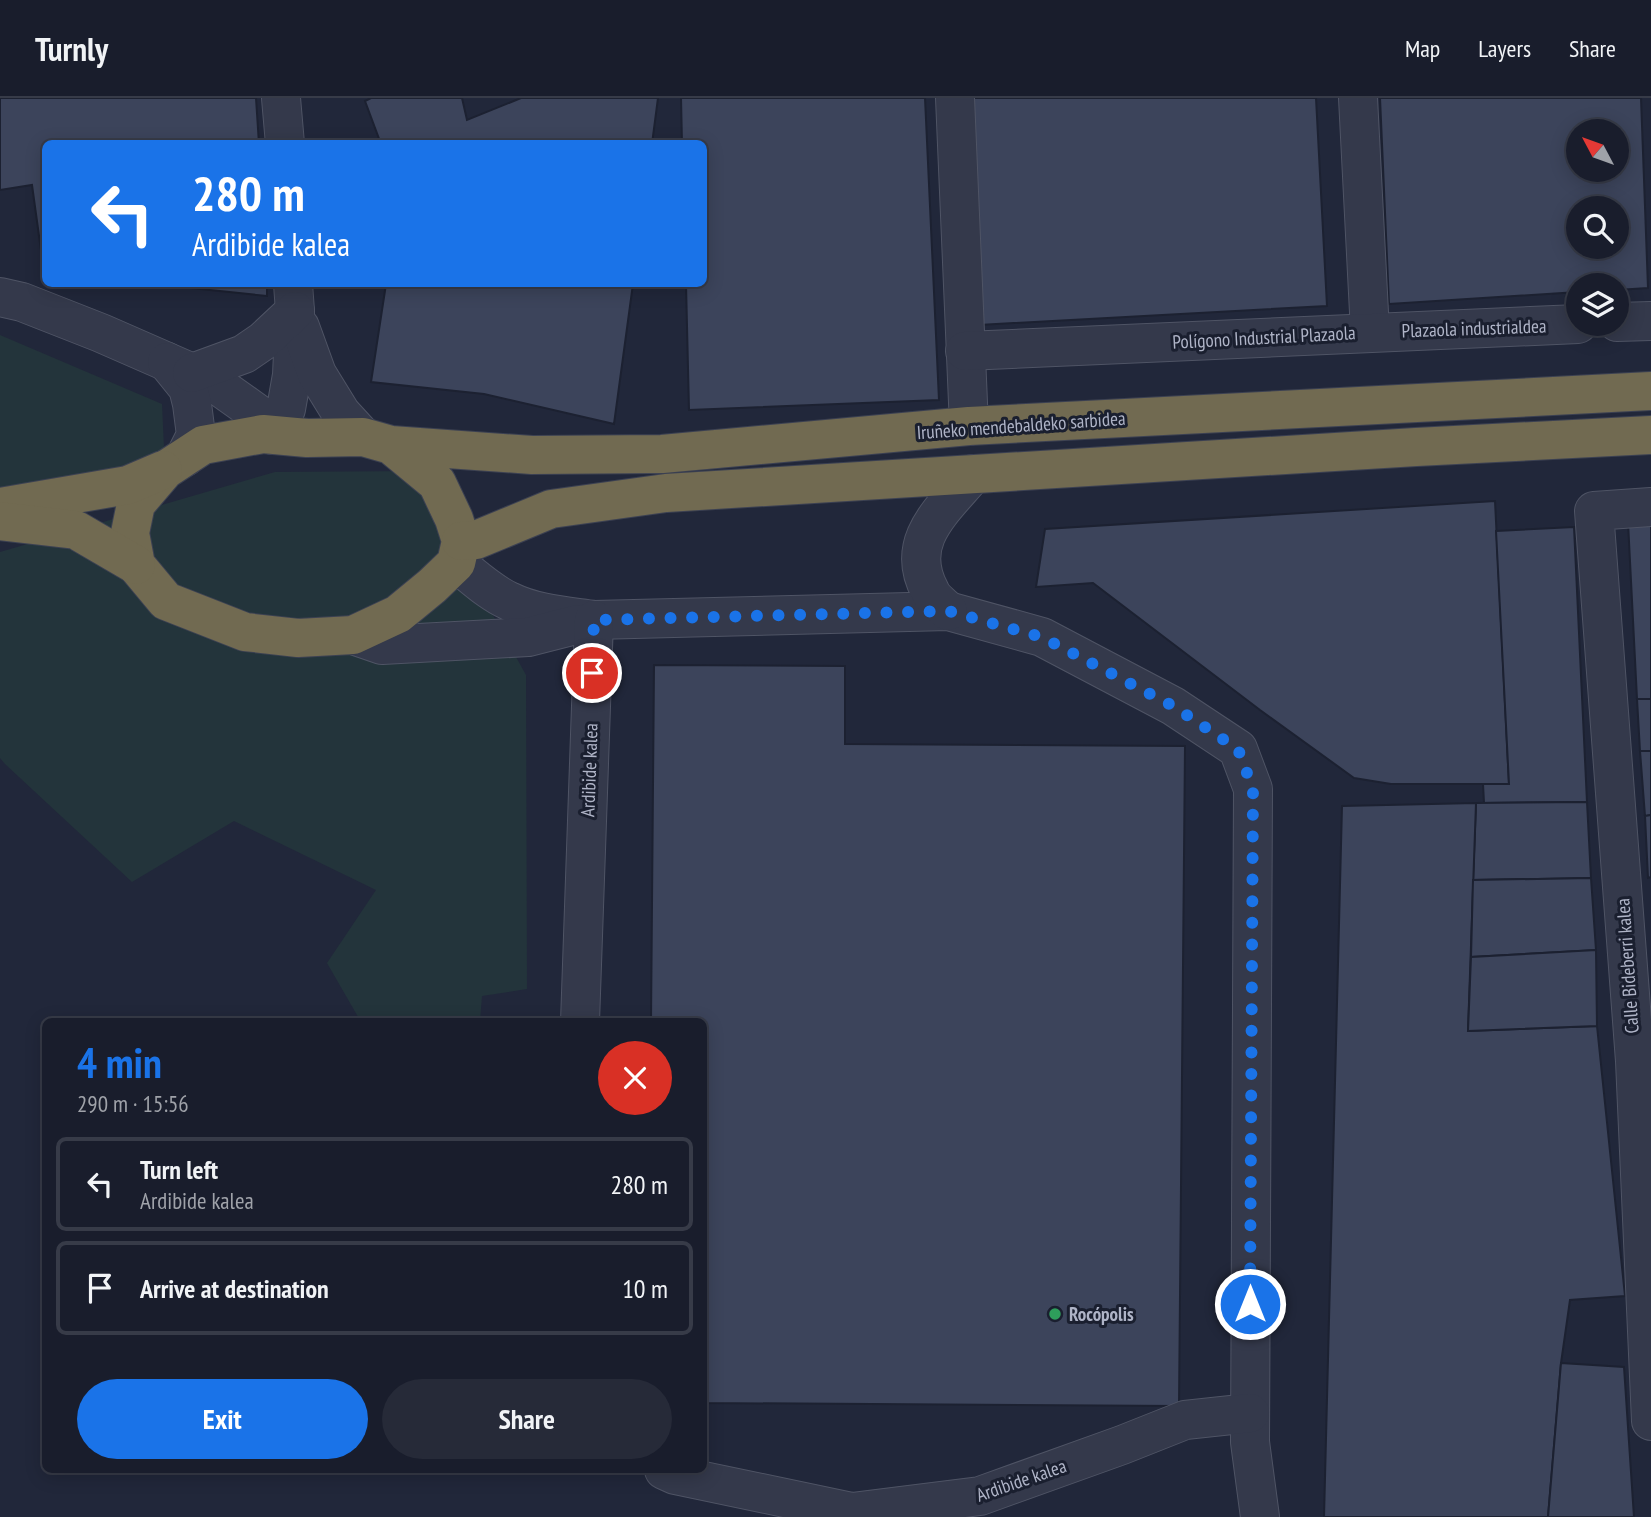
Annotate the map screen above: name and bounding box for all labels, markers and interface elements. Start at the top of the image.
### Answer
text: Turnly [35,27,108,70]
text: Map [1405,33,1440,64]
text: Layers [1478,33,1531,64]
text: Share [1569,33,1616,64]
north arrow [1566,119,1629,182]
map controls [1566,119,1629,336]
text: 280 m [192,161,305,225]
icon: left [77,168,168,259]
button: search [1566,196,1629,259]
text: Ardibide kalea [192,223,350,265]
button: layers [1566,273,1629,336]
street label: Plazaola industrialdea [1401,313,1547,343]
street label: Polígono Industrial Plazaola [1172,320,1356,354]
street label: Iruñeko mendebaldeko sarbidea [916,406,1126,444]
pin [562,643,622,703]
icon: arrive [573,654,611,692]
street label: Ardibide kalea [575,723,603,817]
street label: Calle Bideberri kalea [1610,898,1644,1034]
text: 4 min [77,1035,162,1090]
button: close [598,1041,672,1115]
text: 290 m · 15:56 [77,1089,189,1118]
text: Turn left [140,1153,218,1186]
icon: left [81,1165,119,1203]
text: 280 m [610,1168,668,1201]
text: Ardibide kalea [140,1186,254,1215]
position arrow [1213,1267,1287,1341]
icon: arrive [81,1269,119,1307]
text: Arrive at destination [140,1272,329,1305]
text: 10 m [622,1272,668,1305]
place label: Rocópolis [1069,1302,1134,1326]
marker: Rocópolis [1047,1306,1063,1322]
button: Exit [77,1379,368,1459]
button: Share [382,1379,672,1459]
street label: Ardibide kalea [973,1453,1069,1507]

